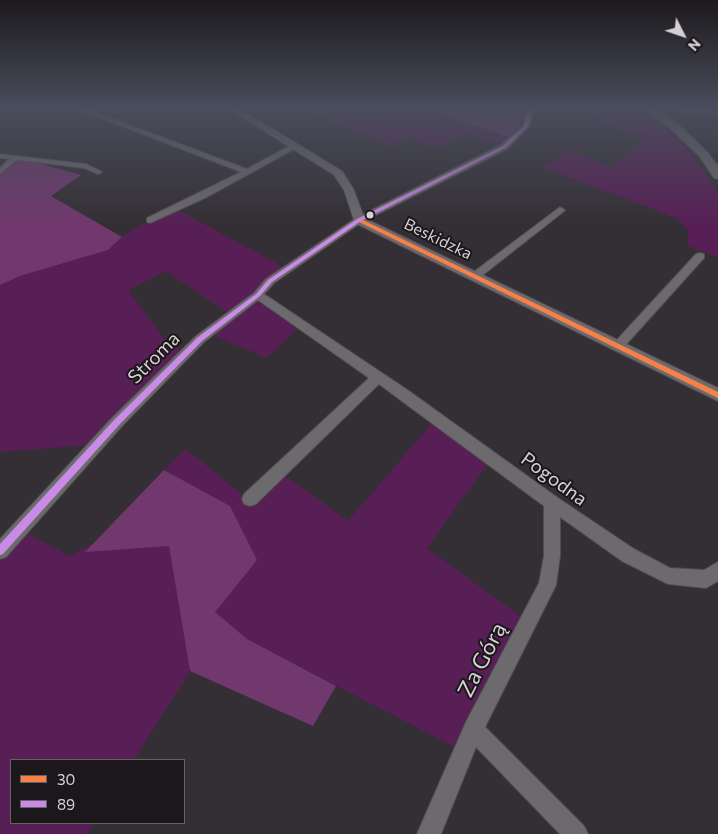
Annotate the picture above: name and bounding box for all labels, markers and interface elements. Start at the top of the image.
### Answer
north arrow [658,10,708,60]
text: N [685,36,705,55]
unlabelled marker [365,210,375,220]
street label: Beskidzka [401,214,475,264]
street label: Stroma [123,327,185,389]
street label: Pogodna [516,447,592,511]
street label: Za Górą [452,618,512,702]
legend [10,759,185,824]
text: 30 [57,770,75,788]
text: 89 [57,795,75,813]

